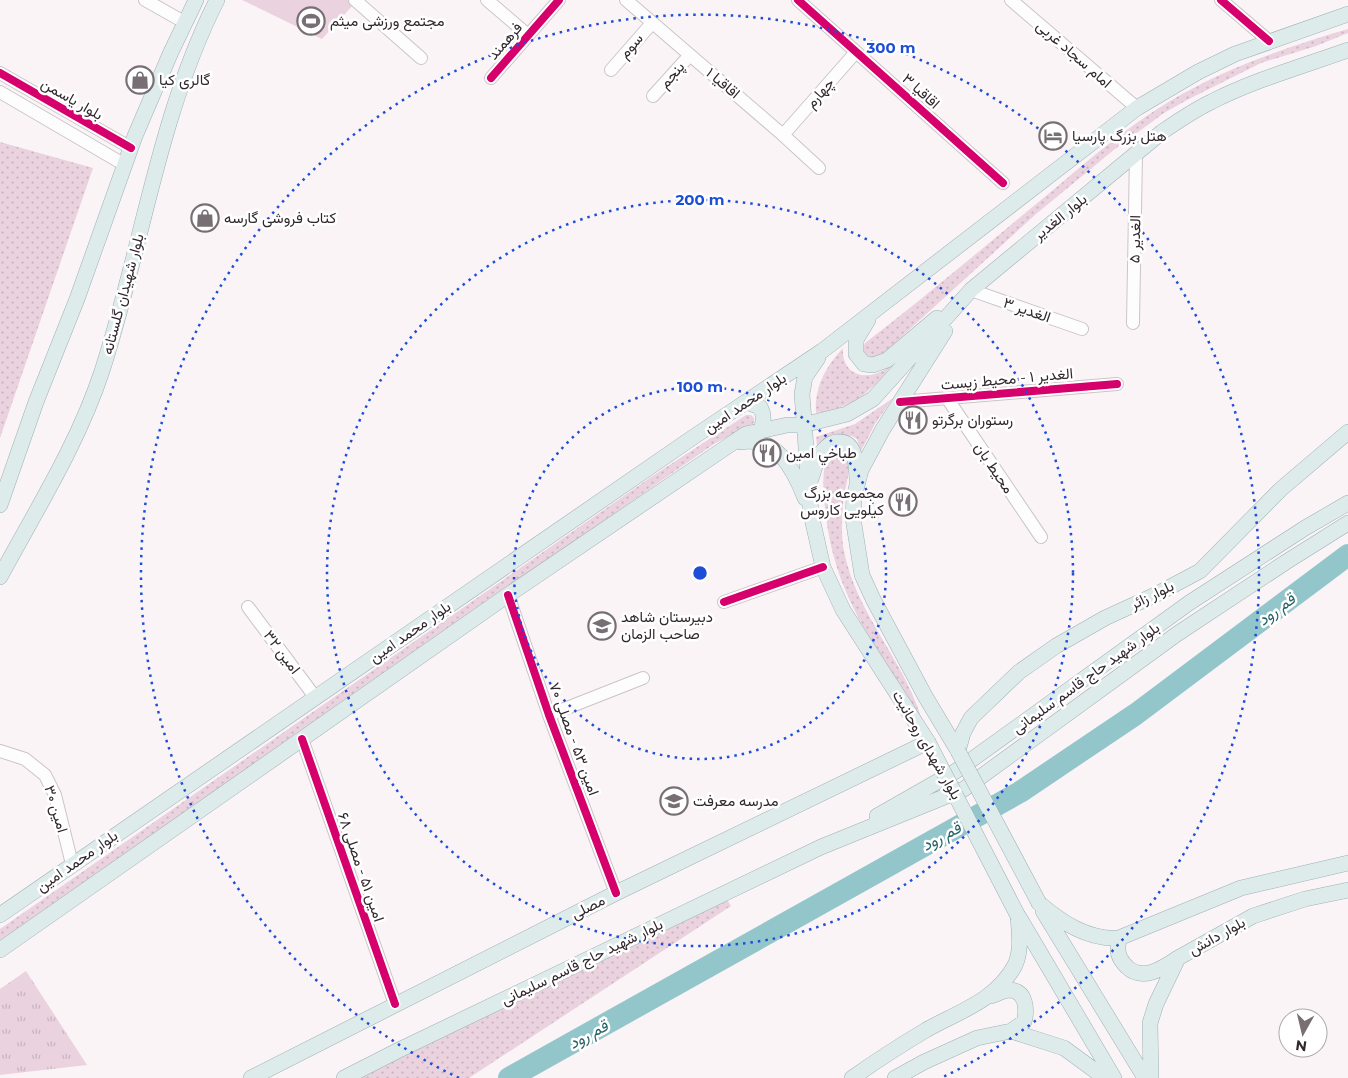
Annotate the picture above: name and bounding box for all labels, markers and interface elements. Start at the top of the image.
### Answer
sports icon: مجتمع ورزشی میثم [296,6,326,36]
place label: مجتمع ورزشی میثم [330,11,445,32]
street label: امام سجاد غربی [1032,16,1116,92]
street label: فرهمند [483,18,526,63]
street label: سوم [614,29,648,63]
text: 300 m [865,38,916,57]
street label: پنجم [655,57,689,93]
street label: اقاقیا ۱ [702,63,744,102]
shop icon: گالری کیا [125,65,155,95]
street label: اقاقیا ۳ [899,69,944,113]
place label: گالری کیا [159,70,211,90]
street label: بلوار یاسمن [37,73,107,125]
street label: چهارم [801,73,839,113]
hotel icon: هتل بزرگ پارسیا [1038,121,1068,151]
place label: هتل بزرگ پارسیا [1072,126,1167,146]
street label: بلوار الغدیر [1028,189,1090,245]
text: 200 m [675,190,725,209]
shop icon: کتاب فروشی گارسه [190,203,220,233]
place label: کتاب فروشی گارسه [224,208,336,228]
street label: الغدیر ۵ [1125,215,1144,263]
street label: بلوار شهیدان گلستانه [97,231,148,356]
street label: الغدیر ۳ [1001,293,1054,327]
street label: الغدیر ۱ - محیط زیست [940,363,1074,394]
street label: بلوار محمد امین [700,368,790,438]
text: 100 m [677,377,723,396]
restaurant icon: رستوران برگرتو [898,405,928,435]
place label: رستوران برگرتو [932,410,1013,429]
restaurant icon: طباخي امين [752,438,782,468]
street label: محیط بان [970,439,1018,497]
place label: طباخي امين [786,443,857,466]
place label: مجموعه بزرگ کیلویی کاروس [800,483,884,520]
restaurant icon: مجموعه بزرگ کیلویی کاروس [888,487,918,517]
centre of rings [691,564,709,582]
street label: بلوار زائر [1126,576,1177,614]
water label: قم رود [1254,588,1301,630]
street label: بلوار محمد امین [365,596,455,668]
place label: دبیرستان شاهد صاحب الزمان [621,607,713,643]
school or university icon: دبیرستان شاهد صاحب الزمان [587,611,617,641]
street label: بلوار شهید حاج قاسم سلیمانی [1008,618,1164,739]
street label: امین ۳۲ [259,626,305,678]
street label: امین ۵۳ - مصلی ۷۰ [544,680,604,798]
street label: بلوار شهدای روحانیت [888,687,966,803]
street label: امین ۳۰ [39,783,73,835]
school or university icon: مدرسه معرفت [659,786,689,816]
place label: مدرسه معرفت [693,791,779,810]
street label: امین ۵۱ - مصلی ۶۸ [333,810,389,924]
water label: قم رود [918,817,966,856]
street label: بلوار محمد امین [32,825,122,897]
street label: مصلی [568,890,608,924]
street label: بلوار دانش [1185,912,1249,960]
street label: بلوار شهید حاج قاسم سلیمانی [498,914,667,1011]
north arrow [1278,1008,1328,1058]
water label: قم رود [565,1015,613,1054]
text: N [1294,1036,1308,1056]

